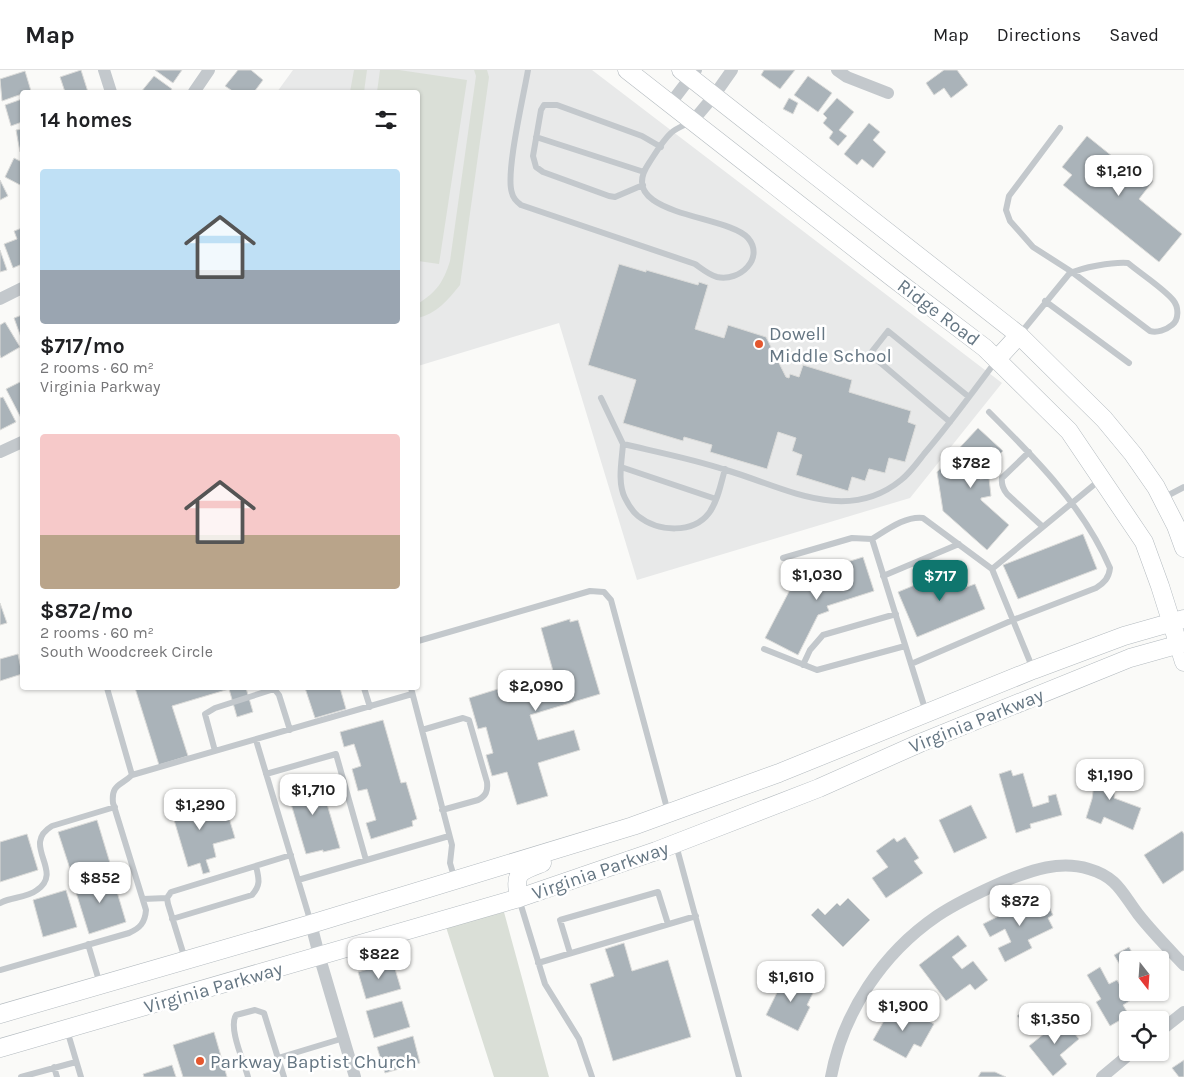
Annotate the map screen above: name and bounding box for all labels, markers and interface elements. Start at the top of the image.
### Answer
text: Map [25,21,75,49]
text: Map [933,24,969,46]
text: Directions [997,24,1081,46]
text: Saved [1109,24,1159,46]
icon: filters [372,106,400,134]
text: 14 homes [40,108,132,132]
pin: $1,210 [1078,154,1160,197]
text: $1,210 [1096,161,1142,180]
icon: home [175,202,265,292]
street label: Ridge Road [893,275,984,351]
place label: Dowell Middle School [769,323,892,367]
text: $717/mo [40,334,125,358]
marker: Dowell Middle School [753,338,765,350]
text: 2 rooms · 60 m² [40,358,154,377]
text: Virginia Parkway [40,377,160,396]
pin: $782 [941,446,1001,489]
text: $782 [951,453,991,472]
icon: home [175,467,265,557]
pin: $1,030 [776,558,858,601]
pin: $717 [910,560,970,602]
text: $1,030 [792,565,842,584]
text: $717 [924,566,956,585]
text: $872/mo [40,599,133,623]
text: 2 rooms · 60 m² [40,623,154,642]
text: South Woodcreek Circle [40,642,213,661]
pin: $2,090 [495,670,577,712]
text: $2,090 [509,676,563,695]
street label: Virginia Parkway [906,684,1047,758]
pin: $1,190 [1069,758,1151,801]
text: $1,190 [1087,765,1133,784]
pin: $1,710 [272,774,354,816]
text: $1,710 [291,780,335,799]
pin: $1,290 [159,788,241,831]
text: $1,290 [175,795,225,814]
street label: Virginia Parkway [529,837,672,905]
pin: $852 [70,862,130,904]
text: $852 [80,868,120,887]
pin: $872 [990,884,1050,927]
text: $872 [1000,891,1040,910]
pin: $822 [349,938,409,980]
text: $822 [359,944,399,963]
north arrow [1119,951,1169,1001]
map controls [1119,951,1169,1061]
street label: Virginia Parkway [141,958,285,1018]
pin: $1,610 [750,960,832,1003]
text: $1,610 [768,967,814,986]
pin: $1,900 [862,990,944,1032]
text: $1,900 [878,996,928,1015]
pin: $1,350 [1014,1002,1096,1045]
text: $1,350 [1030,1009,1080,1028]
button: locate [1119,1011,1169,1061]
place label: Parkway Baptist Church [210,1051,417,1073]
marker: Parkway Baptist Church [194,1055,206,1067]

